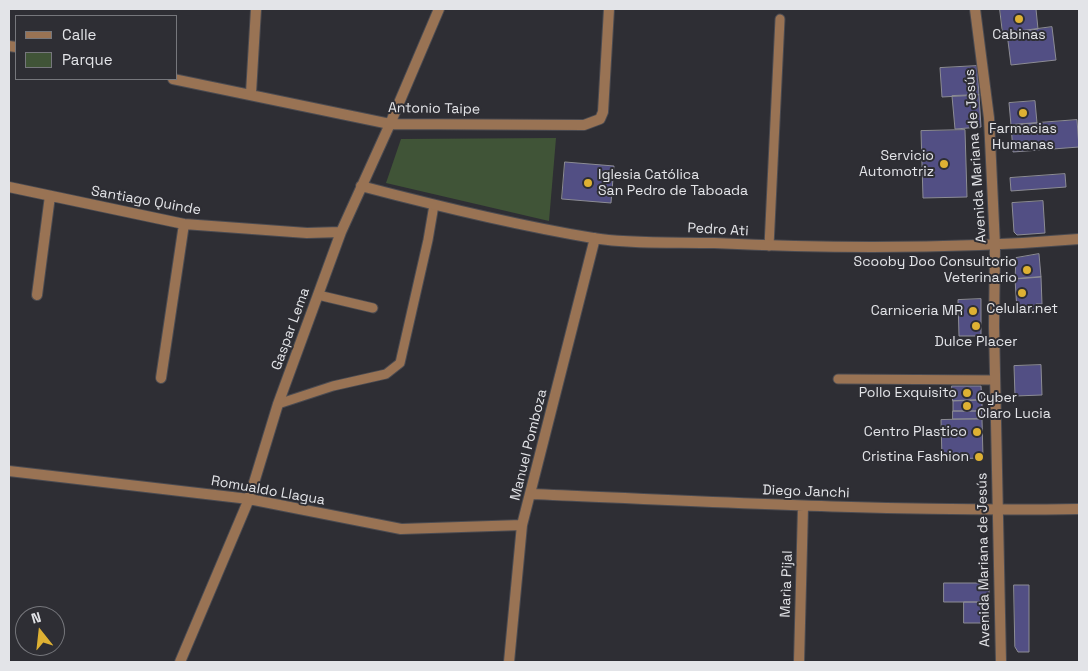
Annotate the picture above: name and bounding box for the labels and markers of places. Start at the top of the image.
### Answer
marker: Cabinas [1013,13,1025,25]
place label: Cabinas [992,27,1046,43]
marker: Farmacias Humanas [1017,107,1029,119]
place label: Farmacias Humanas [989,121,1057,154]
place label: Servicio Automotriz [859,148,934,180]
marker: Servicio Automotriz [938,158,950,170]
place label: Iglesia Católica San Pedro de Taboada [598,167,748,200]
marker: Iglesia Católica San Pedro de Taboada [582,177,594,189]
place label: Scooby Doo Consultorio Veterinario [854,254,1017,286]
marker: Scooby Doo Consultorio Veterinario [1021,264,1033,276]
marker: Celular.net [1016,287,1028,299]
place label: Celular.net [986,301,1058,317]
place label: Carniceria MR [871,303,963,319]
marker: Carniceria MR [967,305,979,317]
marker: Dulce Placer [970,320,982,332]
place label: Dulce Placer [934,334,1018,350]
place label: Pollo Exquisito [859,385,957,401]
marker: Pollo Exquisito [961,387,973,399]
place label: Cyber Claro Lucia [977,390,1051,422]
marker: Cyber Claro Lucia [961,400,973,412]
place label: Centro Plastico [864,424,967,440]
marker: Centro Plastico [971,426,983,438]
place label: Cristina Fashion [862,449,969,465]
marker: Cristina Fashion [973,451,985,463]

